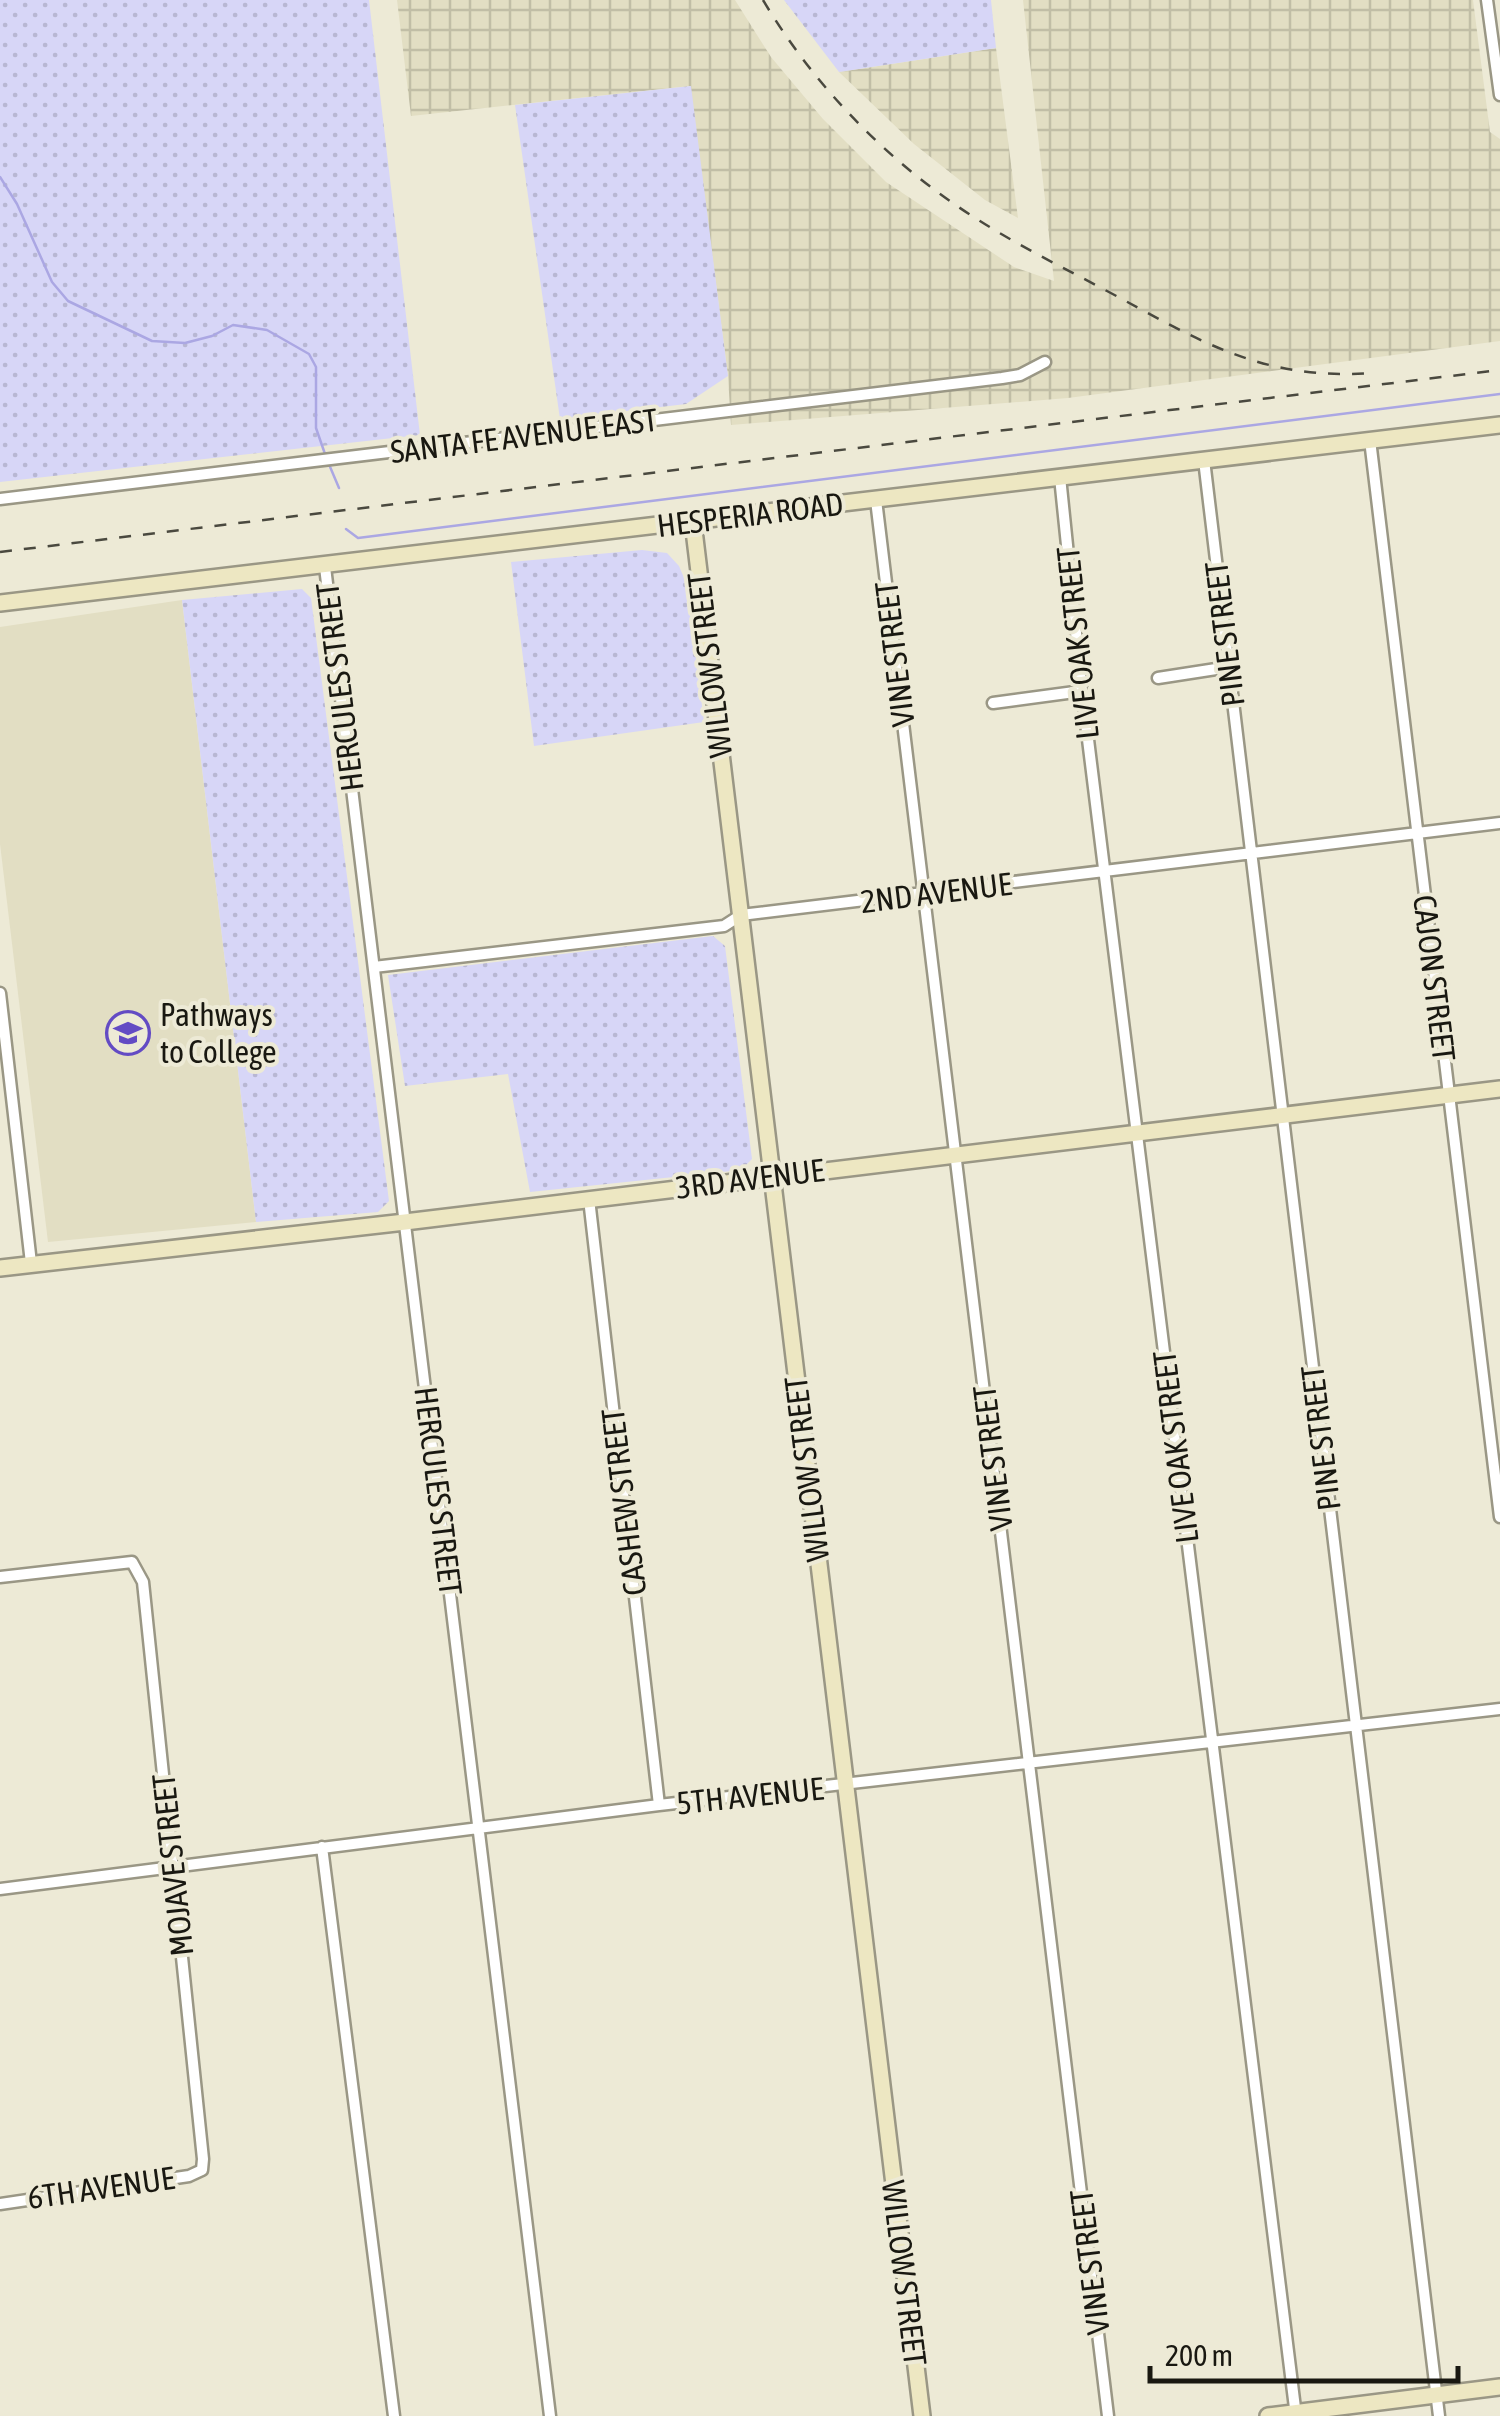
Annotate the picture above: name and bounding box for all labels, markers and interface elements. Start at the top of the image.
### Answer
street label: SANTA FE AVENUE EAST [388,401,660,470]
street label: HESPERIA ROAD [655,485,845,544]
street label: LIVE OAK STREET [1049,545,1106,741]
street label: PINE STREET [1197,560,1252,709]
street label: WILLOW STREET [680,570,739,760]
street label: VINE STREET [867,580,922,729]
street label: HERCULES STREET [308,581,371,793]
street label: 2ND AVENUE [858,865,1014,920]
street label: CAJON STREET [1406,893,1463,1063]
place label: Pathways to College [160,996,277,1070]
school or university icon: Pathways to College [105,1010,151,1056]
street label: 3RD AVENUE [674,1151,827,1206]
street label: LIVE OAK STREET [1145,1349,1206,1545]
street label: PINE STREET [1293,1364,1348,1513]
street label: WILLOW STREET [777,1374,836,1564]
street label: VINE STREET [965,1384,1020,1533]
street label: HERCULES STREET [407,1385,470,1597]
street label: CASHEW STREET [594,1406,653,1598]
street label: 5TH AVENUE [675,1769,826,1822]
street label: MOJAVE STREET [145,1772,200,1958]
street label: 6TH AVENUE [25,2159,177,2216]
street label: WILLOW STREET [875,2178,934,2368]
street label: VINE STREET [1062,2188,1117,2337]
scale bar [1150,2321,1458,2383]
text: 200 m [1165,2338,1233,2372]

